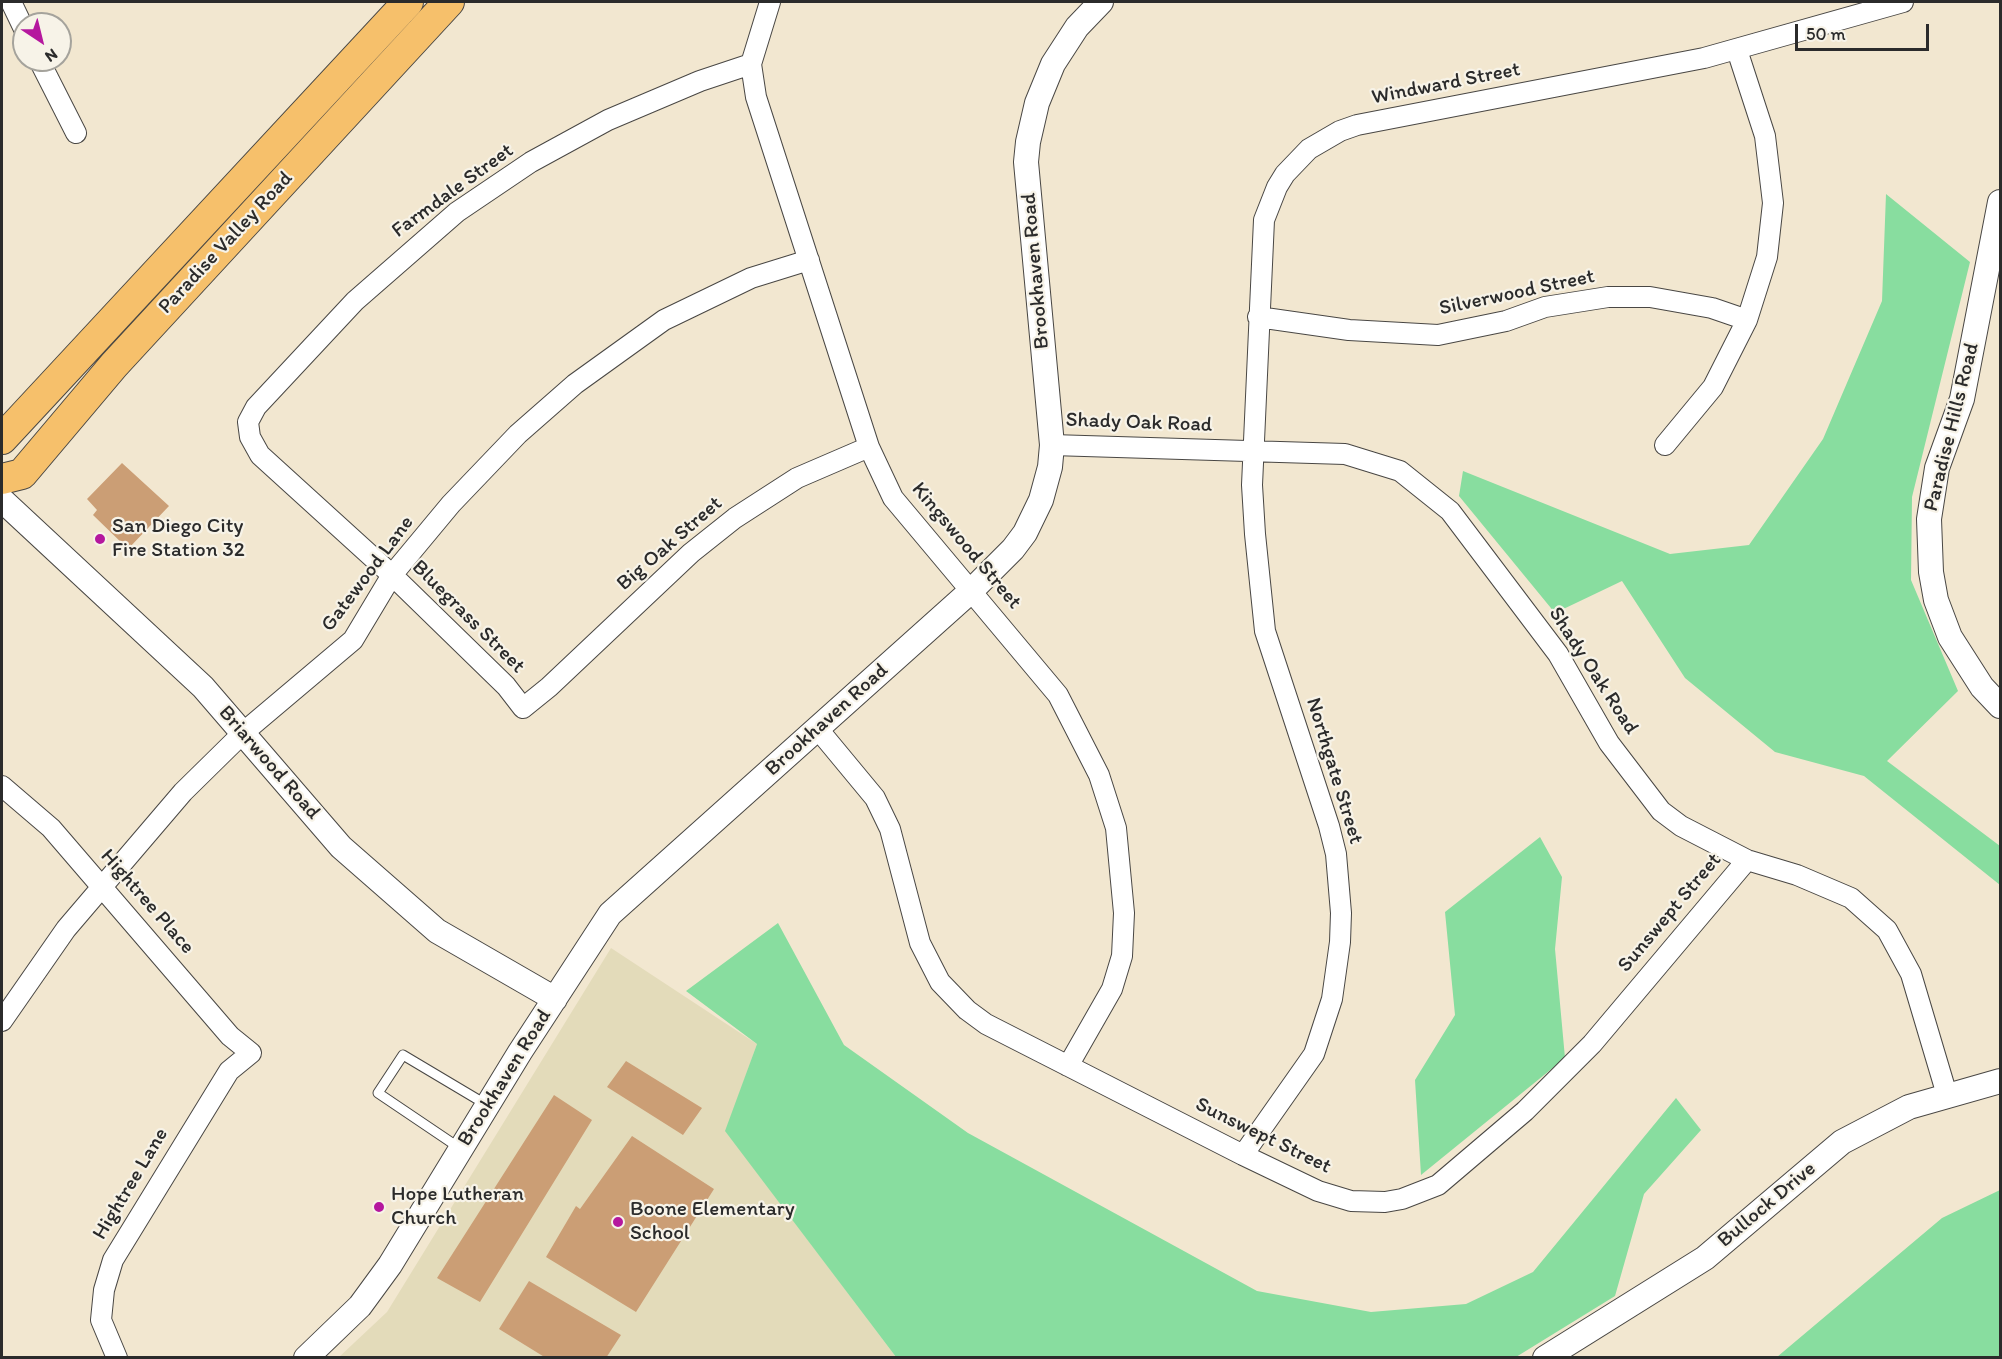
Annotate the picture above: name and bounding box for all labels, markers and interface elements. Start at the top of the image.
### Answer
north arrow [12,12,72,72]
scale bar [1798,12,1932,50]
text: 50 m [1806,23,1846,45]
text: N [42,45,61,66]
street label: Windward Street [1370,57,1522,111]
street label: Farmdale Street [387,138,519,244]
street label: Paradise Valley Road [153,166,299,320]
street label: Brookhaven Road [1017,192,1055,350]
street label: Silverwood Street [1437,264,1597,322]
street label: Paradise Hills Road [1919,340,1985,514]
street label: Shady Oak Road [1065,408,1213,438]
street label: Kingswood Street [906,477,1026,615]
street label: Big Oak Street [612,491,728,597]
street label: Gatewood Lane [316,511,420,637]
place label: San Diego City Fire Station 32 [112,514,245,564]
marker: San Diego City Fire Station 32 [93,532,107,546]
street label: Bluegrass Street [406,555,530,679]
street label: Shady Oak Road [1542,603,1644,739]
street label: Brookhaven Road [760,658,894,782]
street label: Northgate Street [1300,695,1368,847]
street label: Briarwood Road [213,701,325,825]
street label: Hightree Place [95,844,199,960]
street label: Sunswept Street [1613,848,1727,978]
street label: Brookhaven Road [453,1005,557,1151]
street label: Sunswept Street [1191,1092,1335,1180]
street label: Hightree Lane [88,1124,174,1244]
street label: Bullock Drive [1713,1157,1821,1253]
place label: Hope Lutheran Church [391,1182,524,1232]
place label: Boone Elementary School [630,1197,795,1247]
marker: Hope Lutheran Church [372,1200,386,1214]
marker: Boone Elementary School [611,1215,625,1229]

